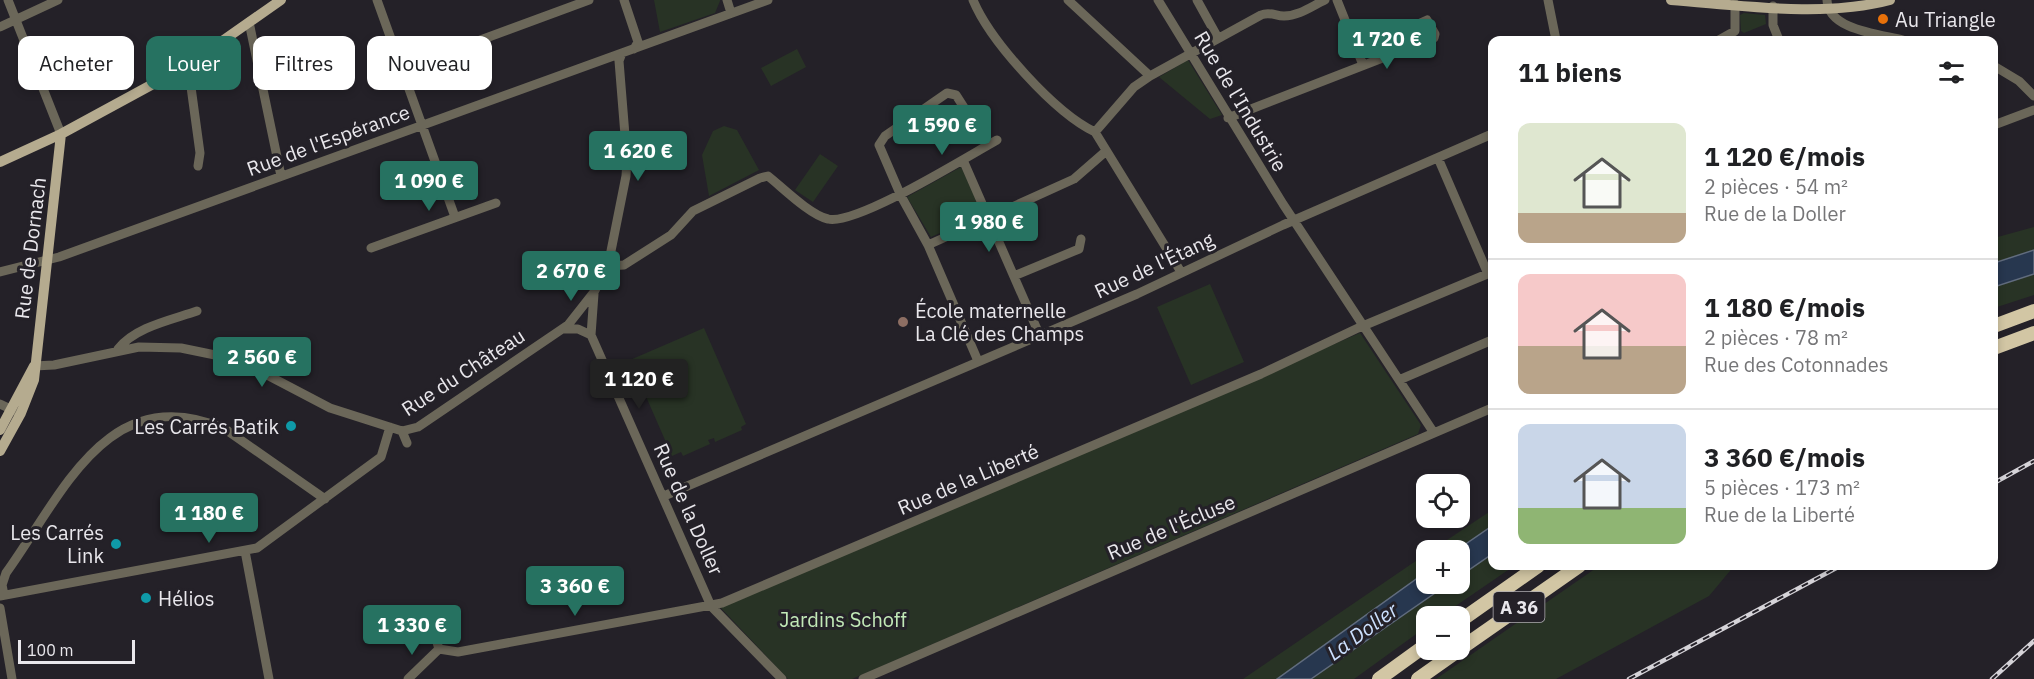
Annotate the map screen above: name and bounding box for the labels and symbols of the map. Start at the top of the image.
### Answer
place label: Au Triangle [1895,6,1996,33]
marker: Au Triangle [1876,12,1890,26]
pin: 1 720 € [1332,19,1442,70]
street label: Rue de l'Industrie [1188,26,1294,176]
street label: Rue de l'Espérance [243,98,413,182]
pin: 1 590 € [887,105,997,156]
pin: 1 620 € [583,131,693,182]
pin: 1 090 € [374,161,484,212]
street label: Rue de Dornach [8,176,52,320]
pin: 1 980 € [934,202,1044,253]
street label: Rue de l'Étang [1090,225,1218,304]
pin: 2 670 € [516,251,626,302]
place label: École maternelle La Clé des Champs [915,297,1084,347]
marker: École maternelle La Clé des Champs [896,315,910,329]
street label: Rue du Château [396,322,530,422]
pin: 2 560 € [207,337,317,388]
pin: 1 120 € [584,359,694,410]
place label: Les Carrés Batik [134,413,279,440]
marker: Les Carrés Batik [284,419,298,433]
street label: Rue de la Liberté [893,437,1043,521]
street label: Rue de la Doller [648,439,730,579]
street label: Rue de l'Écluse [1103,488,1239,566]
pin: 1 180 € [154,493,264,544]
place label: Les Carrés Link [10,519,104,569]
marker: Les Carrés Link [109,537,123,551]
pin: 3 360 € [520,566,630,617]
place label: Hélios [158,585,215,612]
marker: Hélios [139,591,153,605]
road number: A 36 [1494,592,1544,622]
water label: La Doller [1321,595,1404,666]
pin: 1 330 € [357,605,467,656]
park label: Jardins Schoff [779,606,907,633]
scale bar [18,637,135,664]

